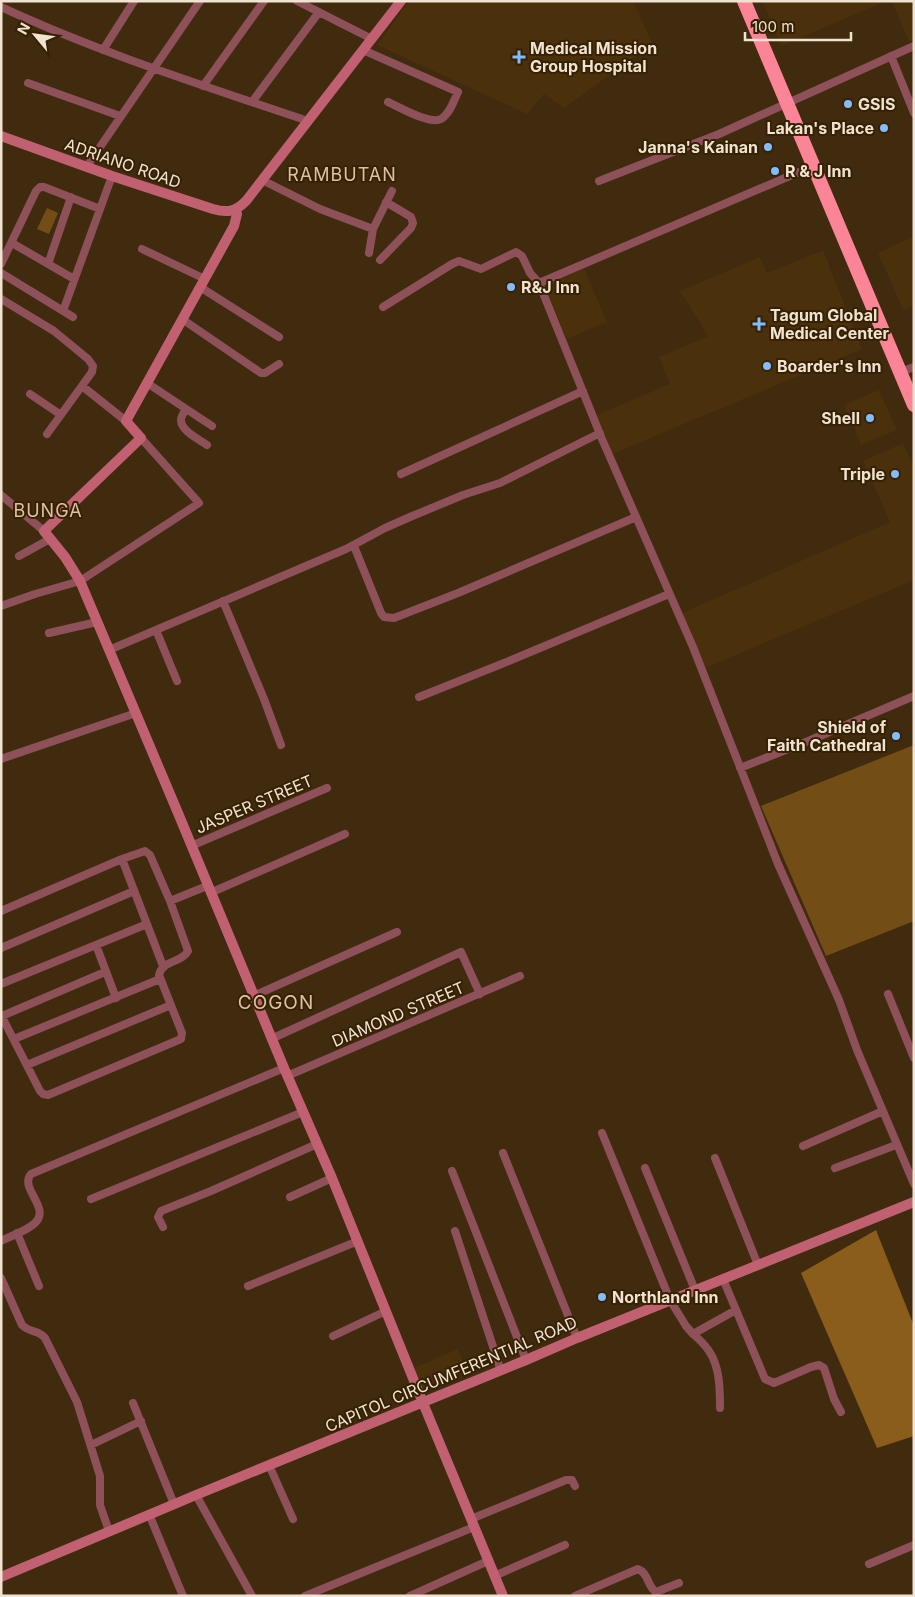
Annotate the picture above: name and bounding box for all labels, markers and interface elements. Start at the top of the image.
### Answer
north arrow [10,10,60,60]
scale bar [745,10,851,42]
text: 100 m [752,17,794,36]
text: N [13,20,33,37]
place label: Medical Mission Group Hospital [530,38,657,76]
marker: Medical Mission Group Hospital [512,50,526,64]
place label: GSIS [858,94,895,114]
marker: GSIS [842,98,854,110]
place label: Lakan's Place [766,118,874,138]
marker: Lakan's Place [878,122,890,134]
street label: ADRIANO ROAD [62,134,184,192]
place label: Janna's Kainan [638,137,758,157]
marker: Janna's Kainan [762,141,774,153]
place label: R & J Inn [785,161,851,181]
district label: RAMBUTAN [287,164,397,185]
marker: R & J Inn [769,165,781,177]
place label: R&J Inn [521,277,580,297]
marker: R&J Inn [505,281,517,293]
place label: Tagum Global Medical Center [770,305,889,343]
marker: Tagum Global Medical Center [752,317,766,331]
place label: Boarder's Inn [777,356,882,376]
marker: Boarder's Inn [761,360,773,372]
place label: Shell [821,408,860,428]
marker: Shell [864,412,876,424]
place label: Triple [840,464,885,484]
marker: Triple [889,468,901,480]
district label: BUNGA [13,500,83,521]
place label: Shield of Faith Cathedral [767,717,887,755]
marker: Shield of Faith Cathedral [890,730,902,742]
street label: JASPER STREET [192,770,316,838]
street label: DIAMOND STREET [329,977,467,1051]
district label: COGON [238,991,314,1014]
place label: Northland Inn [612,1287,719,1307]
marker: Northland Inn [596,1291,608,1303]
street label: CAPITOL CIRCUMFERENTIAL ROAD [322,1312,580,1436]

